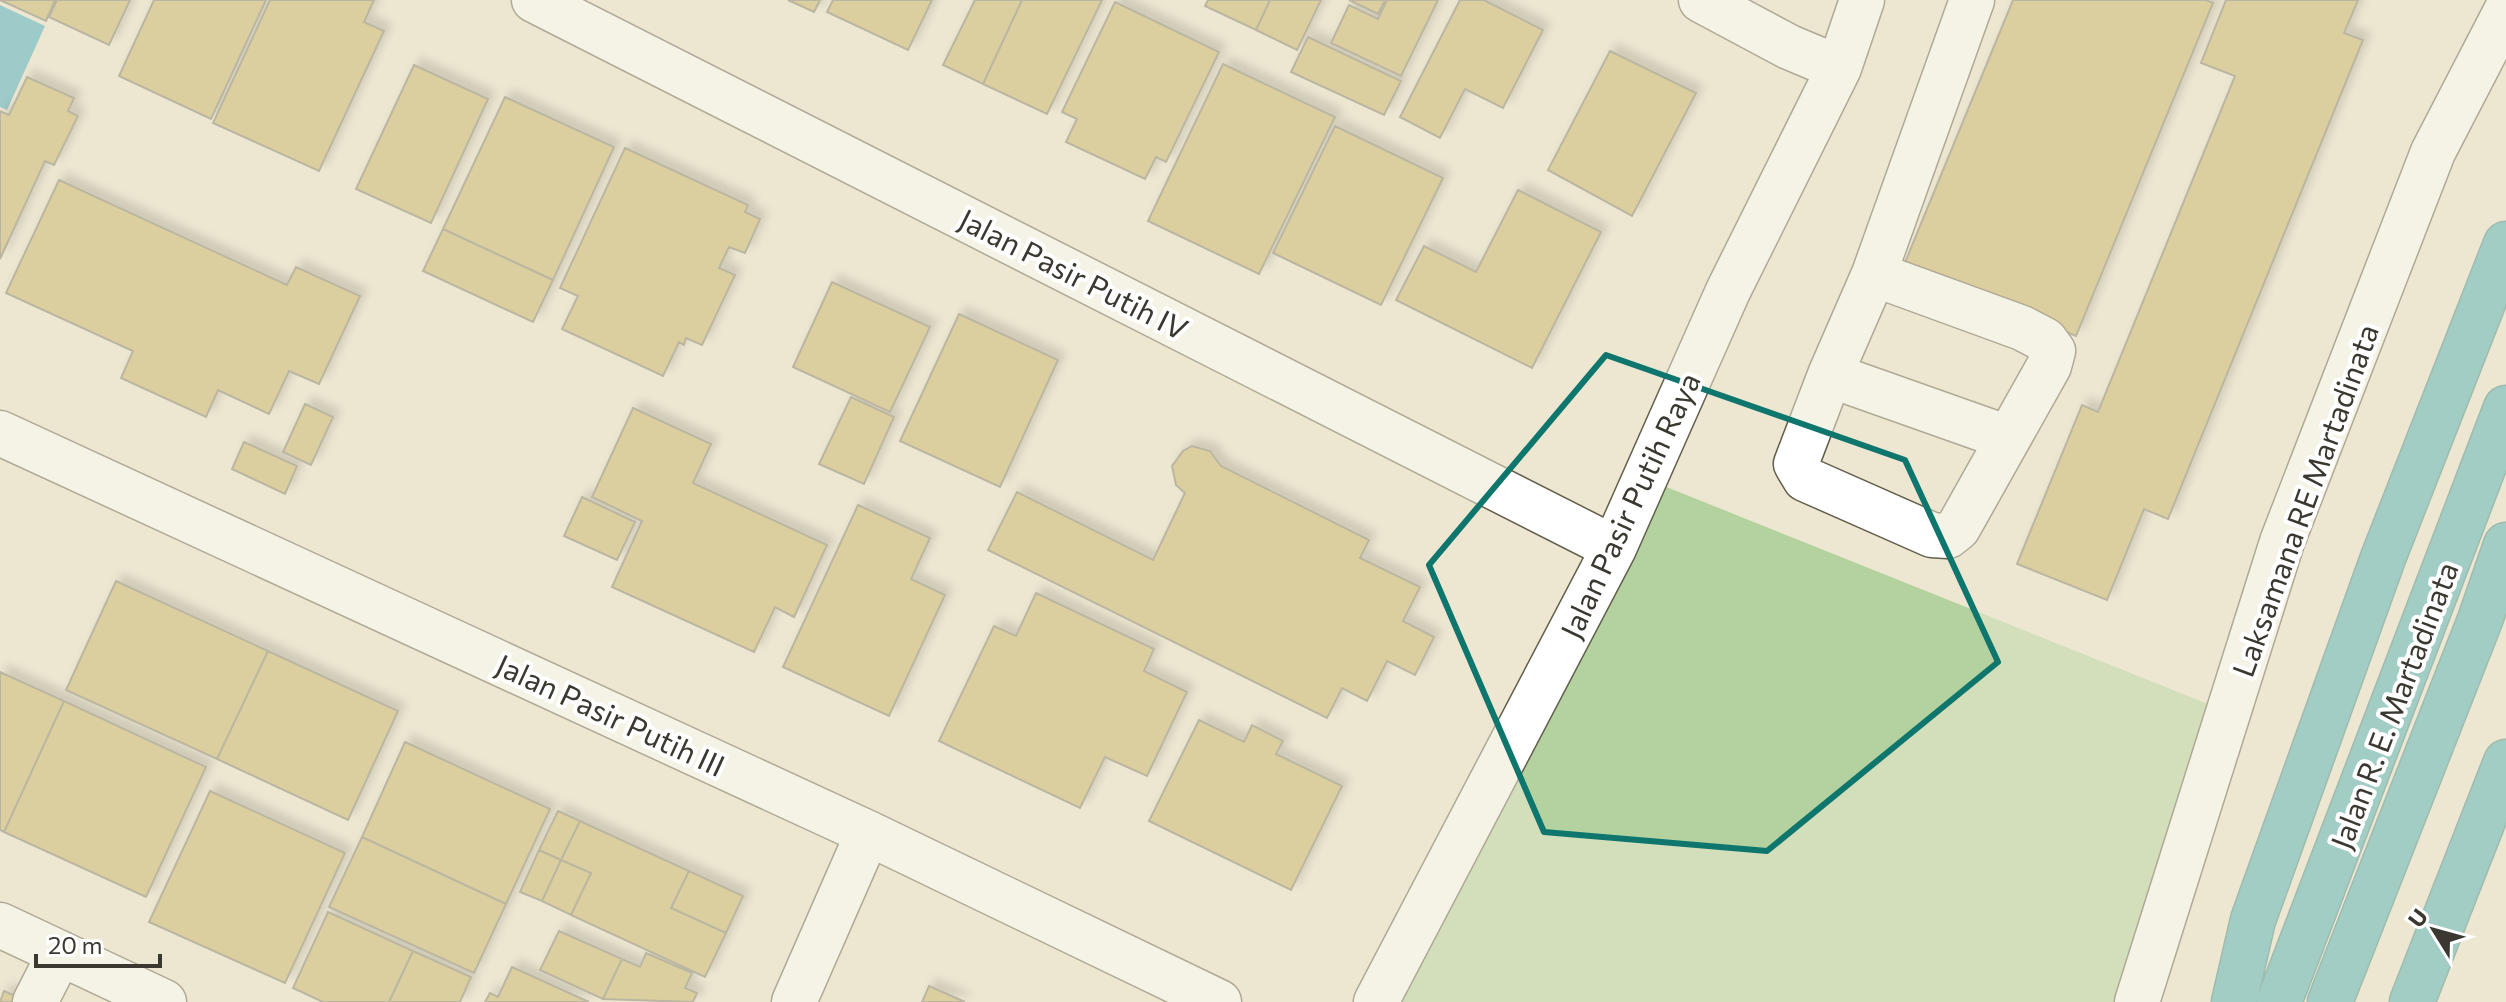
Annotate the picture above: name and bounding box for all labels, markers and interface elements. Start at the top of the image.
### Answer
street label: Jalan Pasir Putih IV [953,199,1195,347]
street label: Laksamana RE Martadinata [2223,319,2385,681]
street label: Jalan Pasir Putih Raya [1551,366,1707,644]
street label: Jalan R. E. Martadinata [2321,556,2465,854]
street label: Jalan Pasir Putih III [491,645,731,783]
north arrow [2394,890,2474,970]
text: U [2402,903,2433,932]
scale bar [36,918,160,968]
text: 20 m [48,930,102,959]

